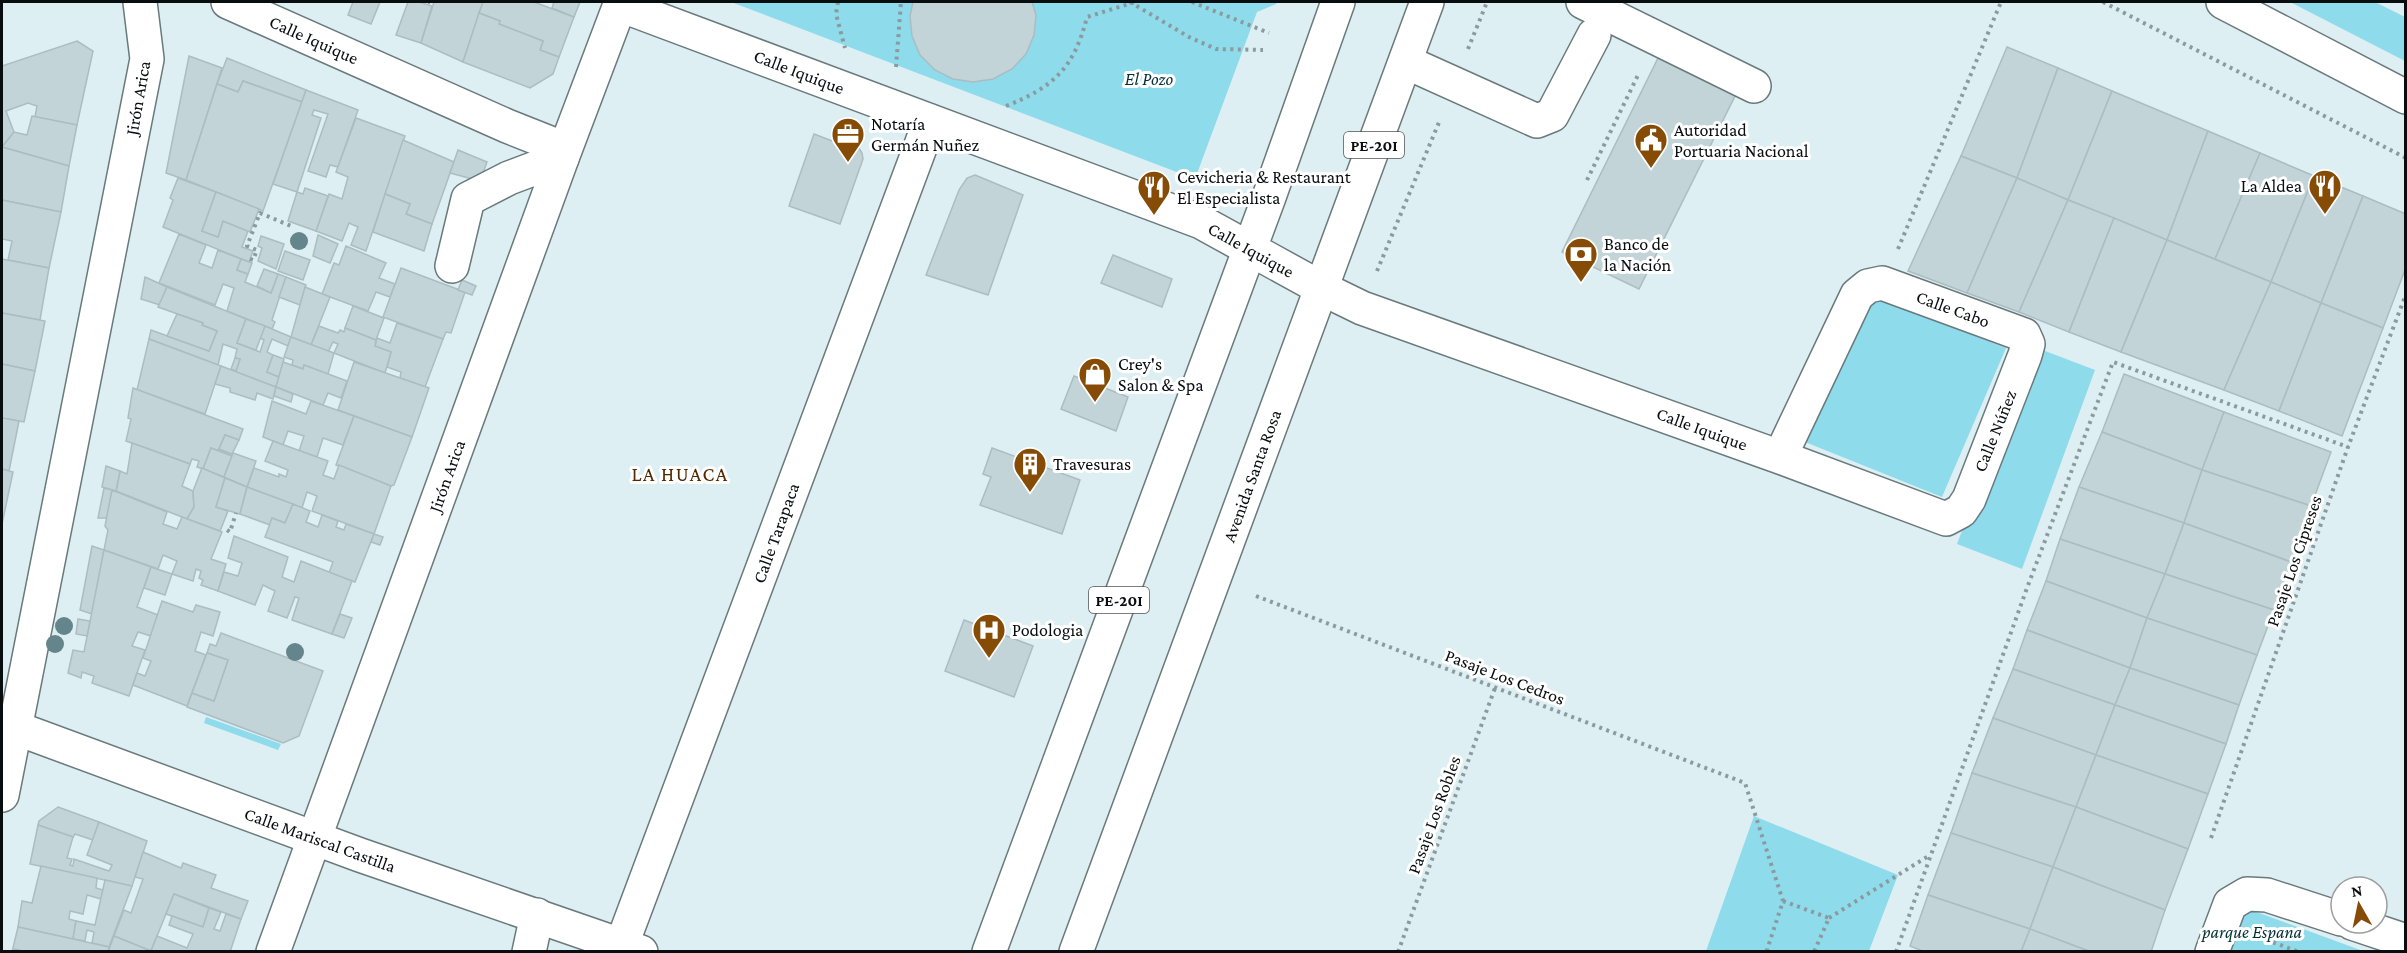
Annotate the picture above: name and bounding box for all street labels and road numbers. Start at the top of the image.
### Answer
street label: Calle Iquique [266,12,362,69]
street label: Calle Iquique [751,46,847,98]
street label: Jirón Arica [121,59,154,139]
road number: PE-20I [1344,132,1404,158]
street label: Calle Iquique [1205,218,1298,282]
street label: Calle Cabo [1914,286,1992,332]
street label: Calle Núñez [1970,387,2021,475]
street label: Calle Iquique [1654,403,1750,455]
street label: Avenida Santa Rosa [1219,407,1285,545]
street label: Jirón Arica [424,437,469,517]
street label: Calle Tarapaca [749,480,803,586]
street label: Pasaje Los Cipreses [2262,493,2327,629]
road number: PE-20I [1089,587,1149,613]
street label: Pasaje Los Cedros [1442,645,1568,710]
street label: Pasaje Los Robles [1403,753,1466,877]
street label: Calle Mariscal Castilla [242,803,398,877]

